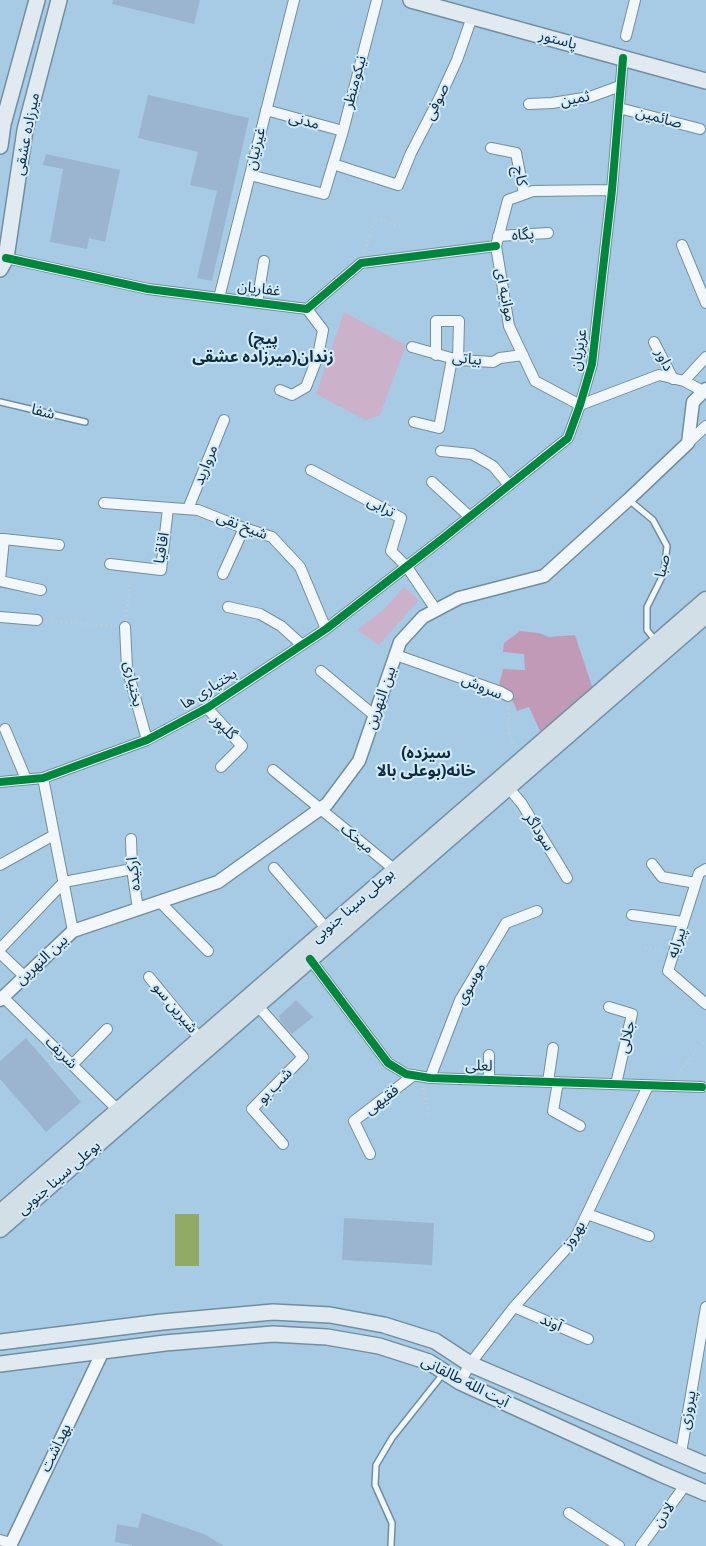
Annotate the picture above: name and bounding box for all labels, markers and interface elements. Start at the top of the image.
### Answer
street label: پاستور [537,26,579,54]
street label: نیکومنظر [339,54,371,110]
street label: صوفی [421,81,453,123]
street label: ثمین [559,87,591,111]
street label: میرزاده عشقی [10,91,44,177]
street label: صائمین [634,103,684,133]
street label: مدنی [287,108,321,134]
street label: غیرتیان [242,126,270,172]
street label: کاج [509,164,531,188]
street label: پگاه [511,225,535,245]
street label: موانیه ای [491,267,519,323]
street label: غفاریان [236,277,282,301]
street label: عزیزیان [567,328,591,372]
district label: (پیچ زندان(میرزاده عشقی [192,329,334,367]
street label: داور [651,346,677,374]
street label: بیاتی [451,349,483,369]
street label: شفا [29,400,57,424]
street label: مروارید [190,442,222,488]
street label: ترابی [364,492,398,522]
street label: شیخ نقی [214,508,270,544]
street label: اقاقیا [151,531,173,565]
street label: صبا [652,553,674,579]
street label: بختیاری [119,660,147,708]
street label: بین النهرین [362,664,400,732]
street label: بختیاری ها [178,665,240,713]
street label: سروش [459,670,505,704]
street label: گلپور [208,710,240,744]
district label: (سیزده خانه(بوعلی بالا [376,743,476,781]
street label: سوداگر [520,810,558,854]
street label: میخک [337,820,377,858]
street label: ارکیده [123,856,145,892]
street label: بوعلی سینا جنوبی [308,865,398,947]
street label: پیرایه [664,925,690,961]
street label: بین النهرین [12,931,72,989]
street label: موسوی [452,960,490,1008]
street label: شیرین سو [149,979,201,1037]
street label: جلالی [615,1019,639,1055]
street label: شریف [41,1033,81,1073]
street label: لعلی [465,1057,493,1075]
street label: شب بو [254,1064,296,1108]
street label: فقیهی [361,1081,403,1119]
street label: بوعلی سینا جنوبی [14,1137,104,1219]
street label: بهروز [558,1218,590,1252]
street label: آوند [537,1310,565,1336]
street label: آیت الله طالقانی [418,1352,512,1412]
street label: پیروزی [676,1389,700,1431]
street label: بهداشت [37,1421,75,1475]
street label: لادن [649,1499,679,1531]

